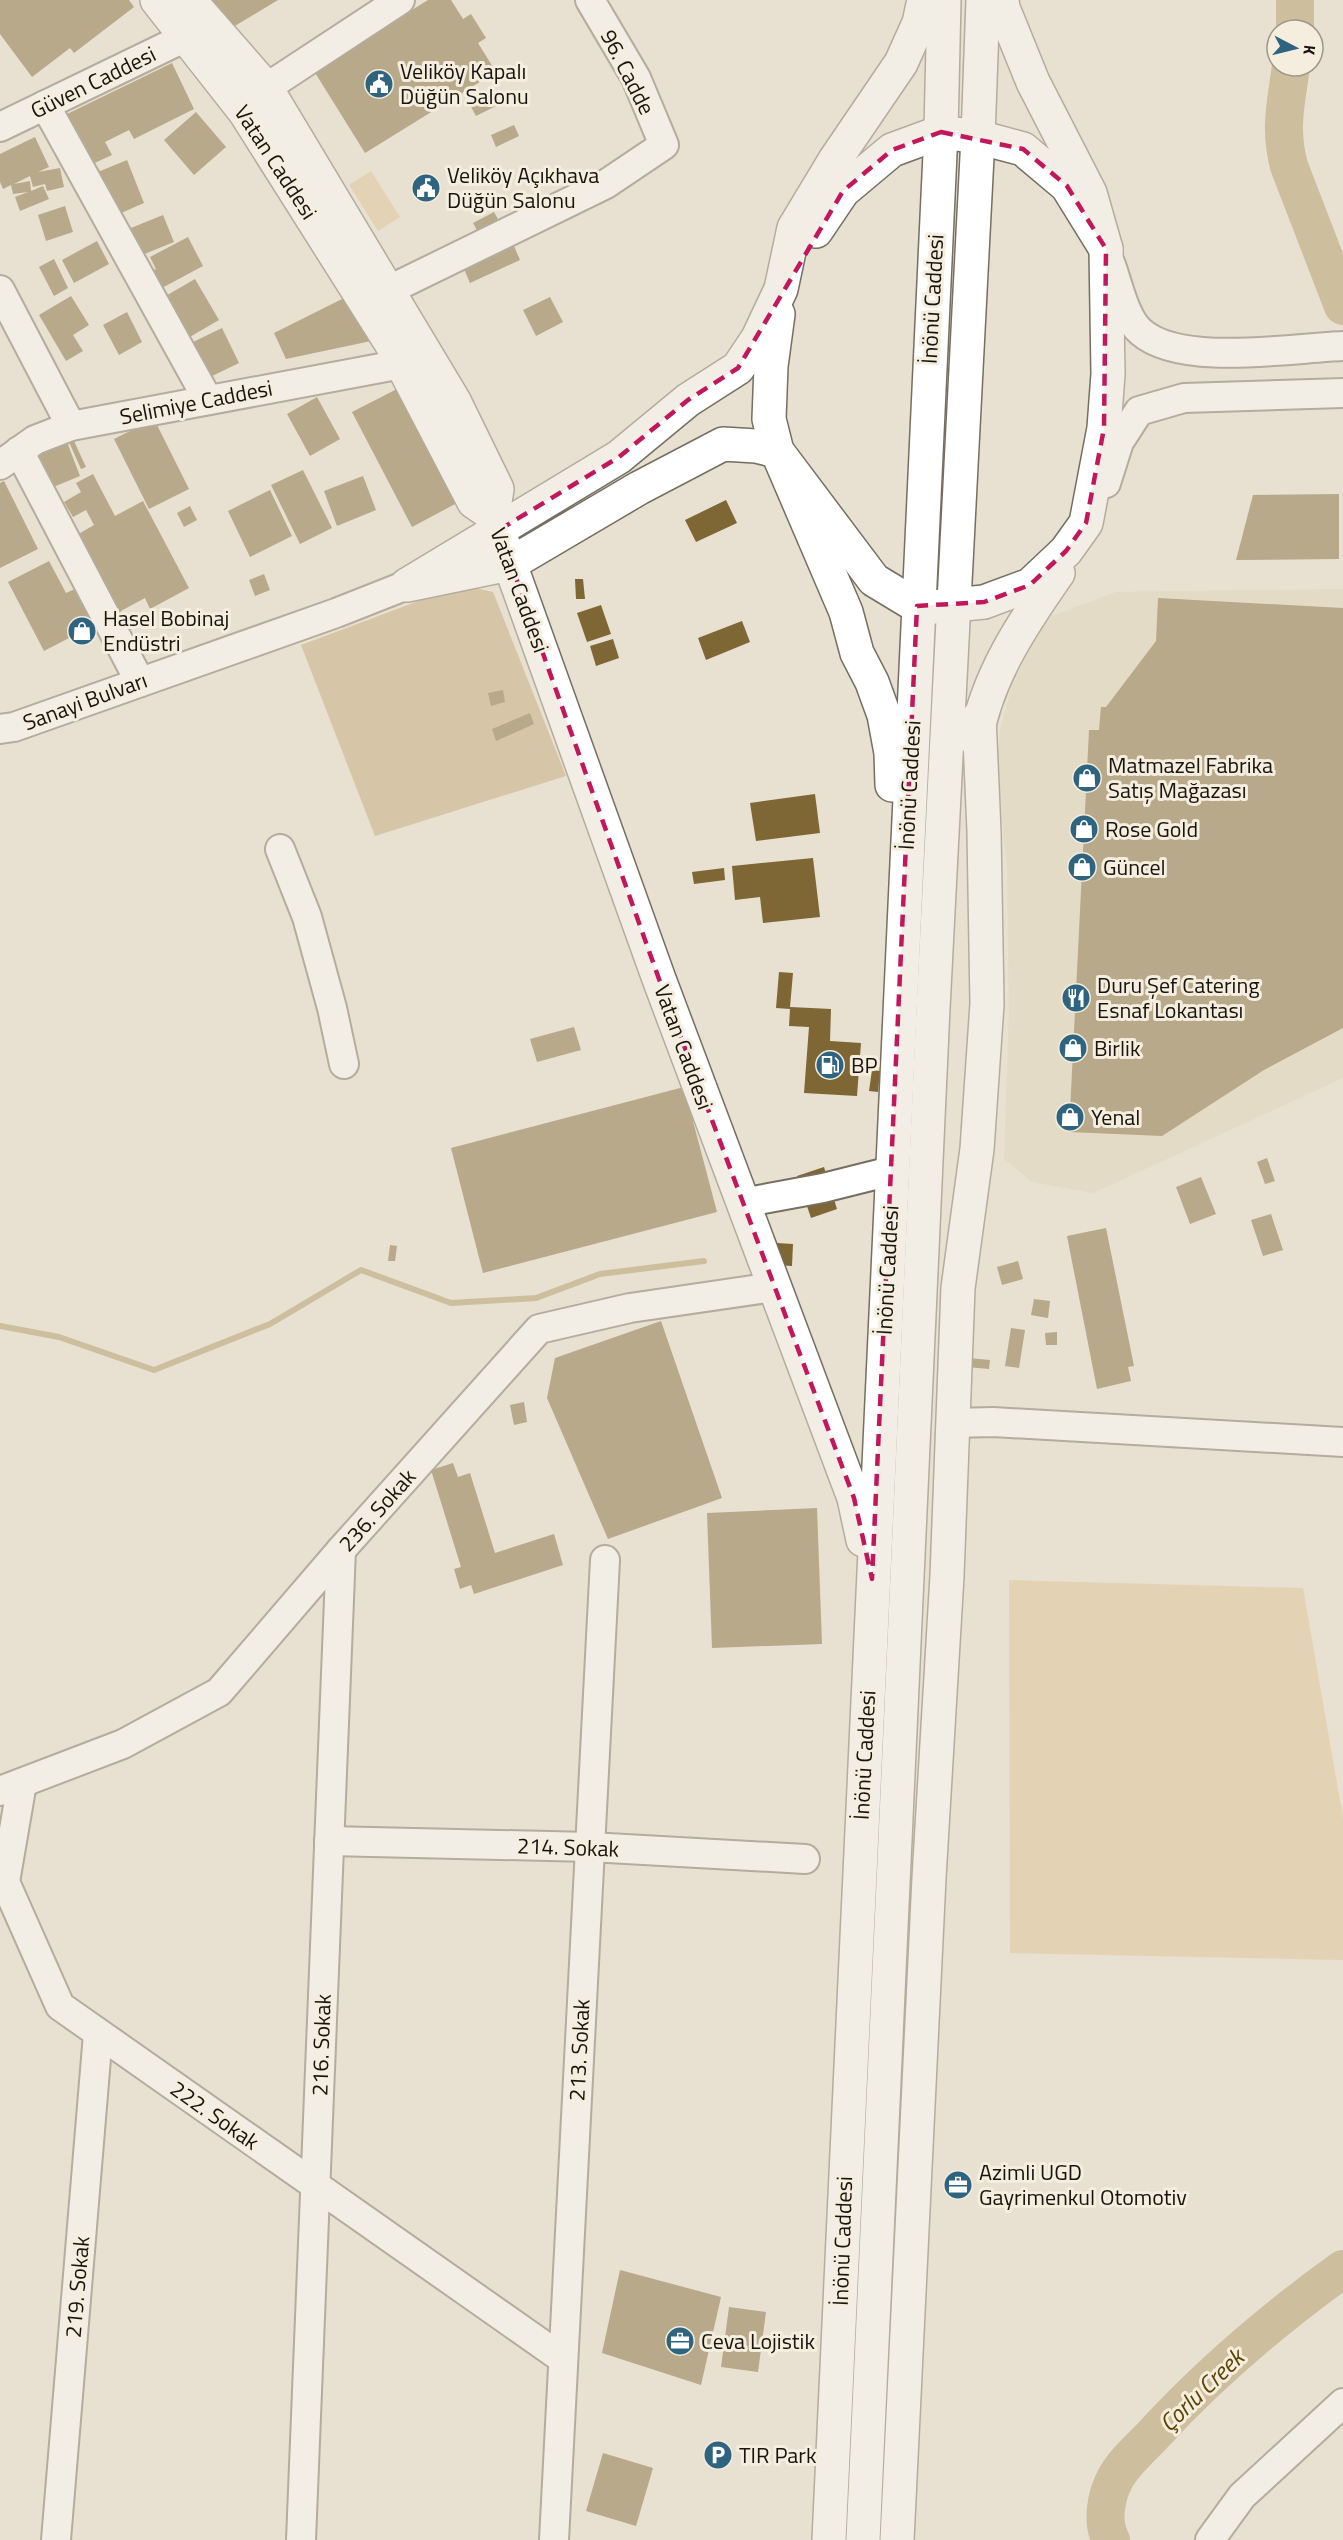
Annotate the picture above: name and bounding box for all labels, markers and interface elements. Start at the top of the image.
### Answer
north arrow [1265,18,1325,78]
street label: 96. Cadde [592,23,664,121]
street label: Güven Caddesi [25,37,161,127]
text: K [1297,44,1322,57]
place label: Veliköy Kapalı Düğün Salonu [400,54,529,113]
public building icon: Veliköy Kapalı Düğün Salonu [363,68,395,100]
street label: Vatan Caddesi [226,98,326,226]
place label: Veliköy Açıkhava Düğün Salonu [447,158,599,217]
public building icon: Veliköy Açıkhava Düğün Salonu [410,172,442,204]
street label: İnönü Caddesi [912,233,952,365]
street label: Selimiye Caddesi [117,371,275,433]
street label: Vatan Caddesi [482,523,558,657]
place label: Hasel Bobinaj Endüstri [103,601,229,660]
shop icon: Hasel Bobinaj Endüstri [66,615,98,647]
street label: Sanayi Bulvarı [18,663,152,739]
street label: İnönü Caddesi [889,719,929,851]
place label: Matmazel Fabrika Satış Mağazası [1108,748,1273,807]
shop icon: Matmazel Fabrika Satış Mağazası [1071,762,1103,794]
place label: Rose Gold [1105,812,1198,846]
shop icon: Rose Gold [1068,813,1100,845]
place label: Güncel [1103,850,1166,884]
shop icon: Güncel [1066,851,1098,883]
place label: Duru Şef Catering Esnaf Lokantası [1097,968,1260,1027]
street label: Vatan Caddesi [646,980,722,1114]
restaurant icon: Duru Şef Catering Esnaf Lokantası [1060,982,1092,1014]
place label: Birlik [1094,1031,1141,1065]
shop icon: Birlik [1057,1032,1089,1064]
place label: BP [851,1048,878,1082]
fuel station icon: BP [814,1049,846,1081]
place label: Yenal [1091,1100,1140,1134]
shop icon: Yenal [1054,1101,1086,1133]
street label: İnönü Caddesi [867,1204,907,1336]
street label: 236. Sokak [330,1460,424,1559]
street label: İnönü Caddesi [844,1689,884,1821]
street label: 214. Sokak [516,1828,620,1866]
street label: 216. Sokak [302,1993,340,2097]
street label: 213. Sokak [559,1998,599,2102]
street label: 222. Sokak [163,2072,267,2158]
place label: Azimli UGD Gayrimenkul Otomotiv [979,2155,1187,2214]
office icon: Azimli UGD Gayrimenkul Otomotiv [942,2169,974,2201]
street label: İnönü Caddesi [823,2176,861,2306]
street label: 219. Sokak [56,2234,98,2339]
place label: Ceva Lojistik [701,2324,815,2358]
office icon: Ceva Lojistik [664,2325,696,2357]
water label: Çorlu Creek [1150,2338,1254,2440]
place label: TIR Park [739,2438,817,2472]
parking icon: TIR Park [702,2439,734,2471]

